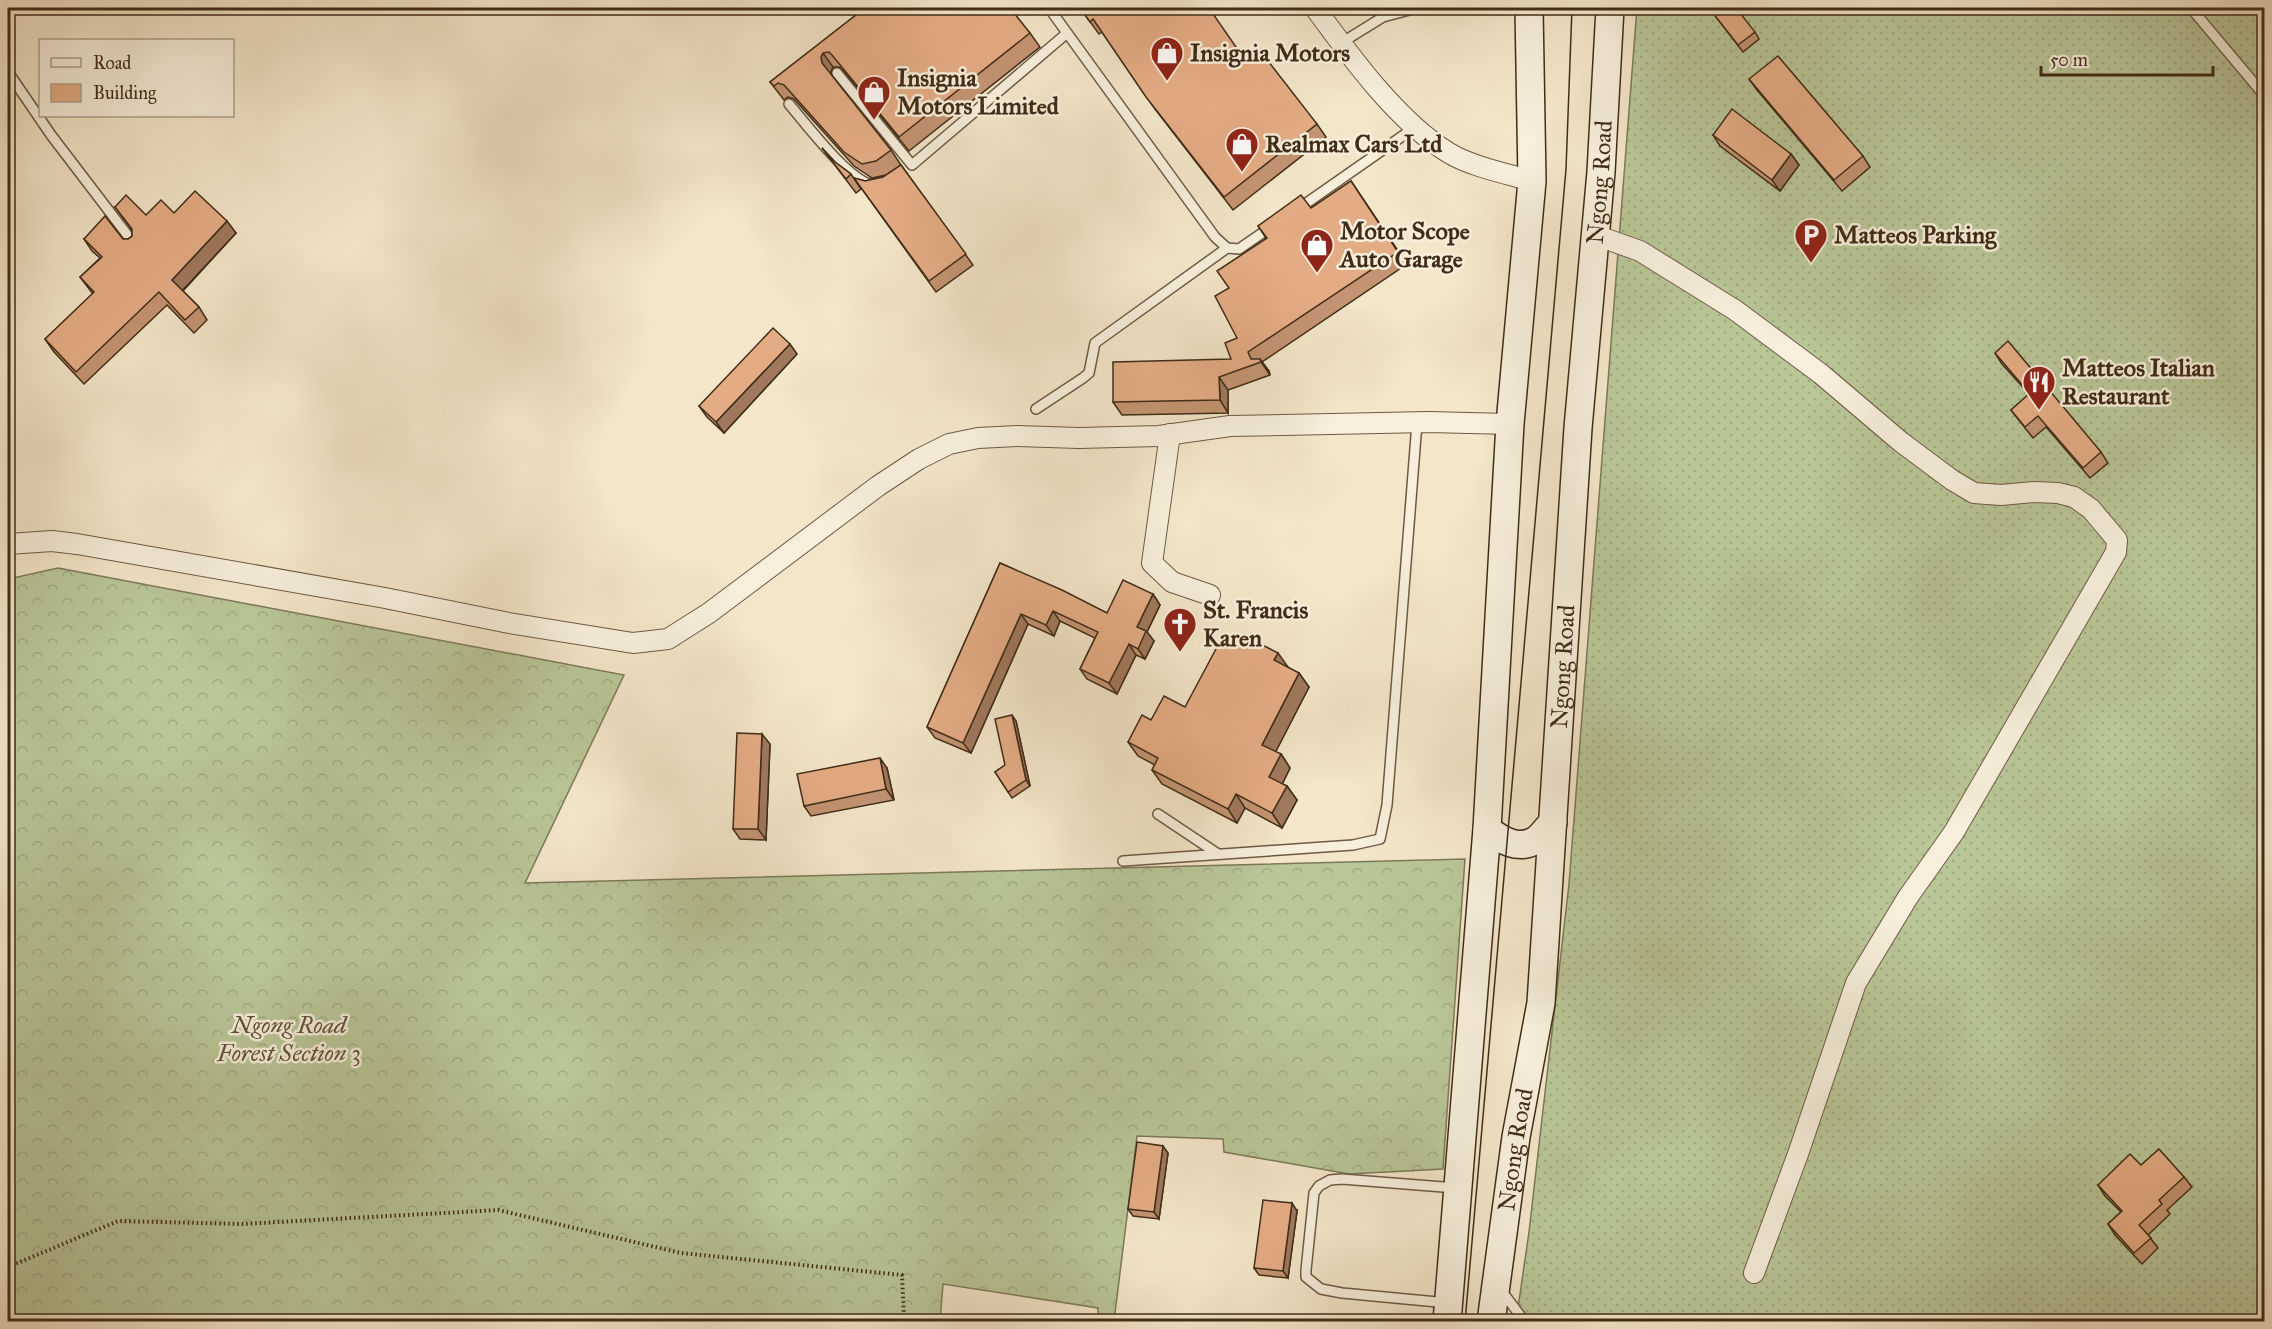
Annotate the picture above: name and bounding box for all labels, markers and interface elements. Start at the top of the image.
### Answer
shop icon: Insignia Motors [1149,35,1185,82]
place label: Insignia Motors [1190,38,1350,68]
legend [39,39,234,117]
scale bar [2041,39,2214,77]
text: 50 m [2050,49,2088,71]
text: Road [93,52,131,74]
place label: Insignia Motors Limited [897,63,1060,121]
shop icon: Insignia Motors Limited [856,74,892,121]
text: Building [93,82,157,105]
street label: Ngong Road [1580,119,1619,245]
shop icon: Realmax Cars Ltd [1224,126,1260,173]
place label: Realmax Cars Ltd [1265,129,1443,159]
place label: Motor Scope Auto Garage [1338,216,1470,274]
parking icon: Matteos Parking [1793,217,1829,264]
place label: Matteos Parking [1834,220,1997,250]
shop icon: Motor Scope Auto Garage [1299,227,1335,274]
place label: Matteos Italian Restaurant [2062,353,2215,411]
restaurant icon: Matteos Italian Restaurant [2021,364,2057,411]
place label: St. Francis Karen [1203,595,1308,653]
street label: Ngong Road [1544,604,1582,730]
church icon: St. Francis Karen [1162,606,1198,653]
park label: Ngong Road Forest Section 3 [216,1010,361,1068]
street label: Ngong Road [1491,1086,1540,1213]

